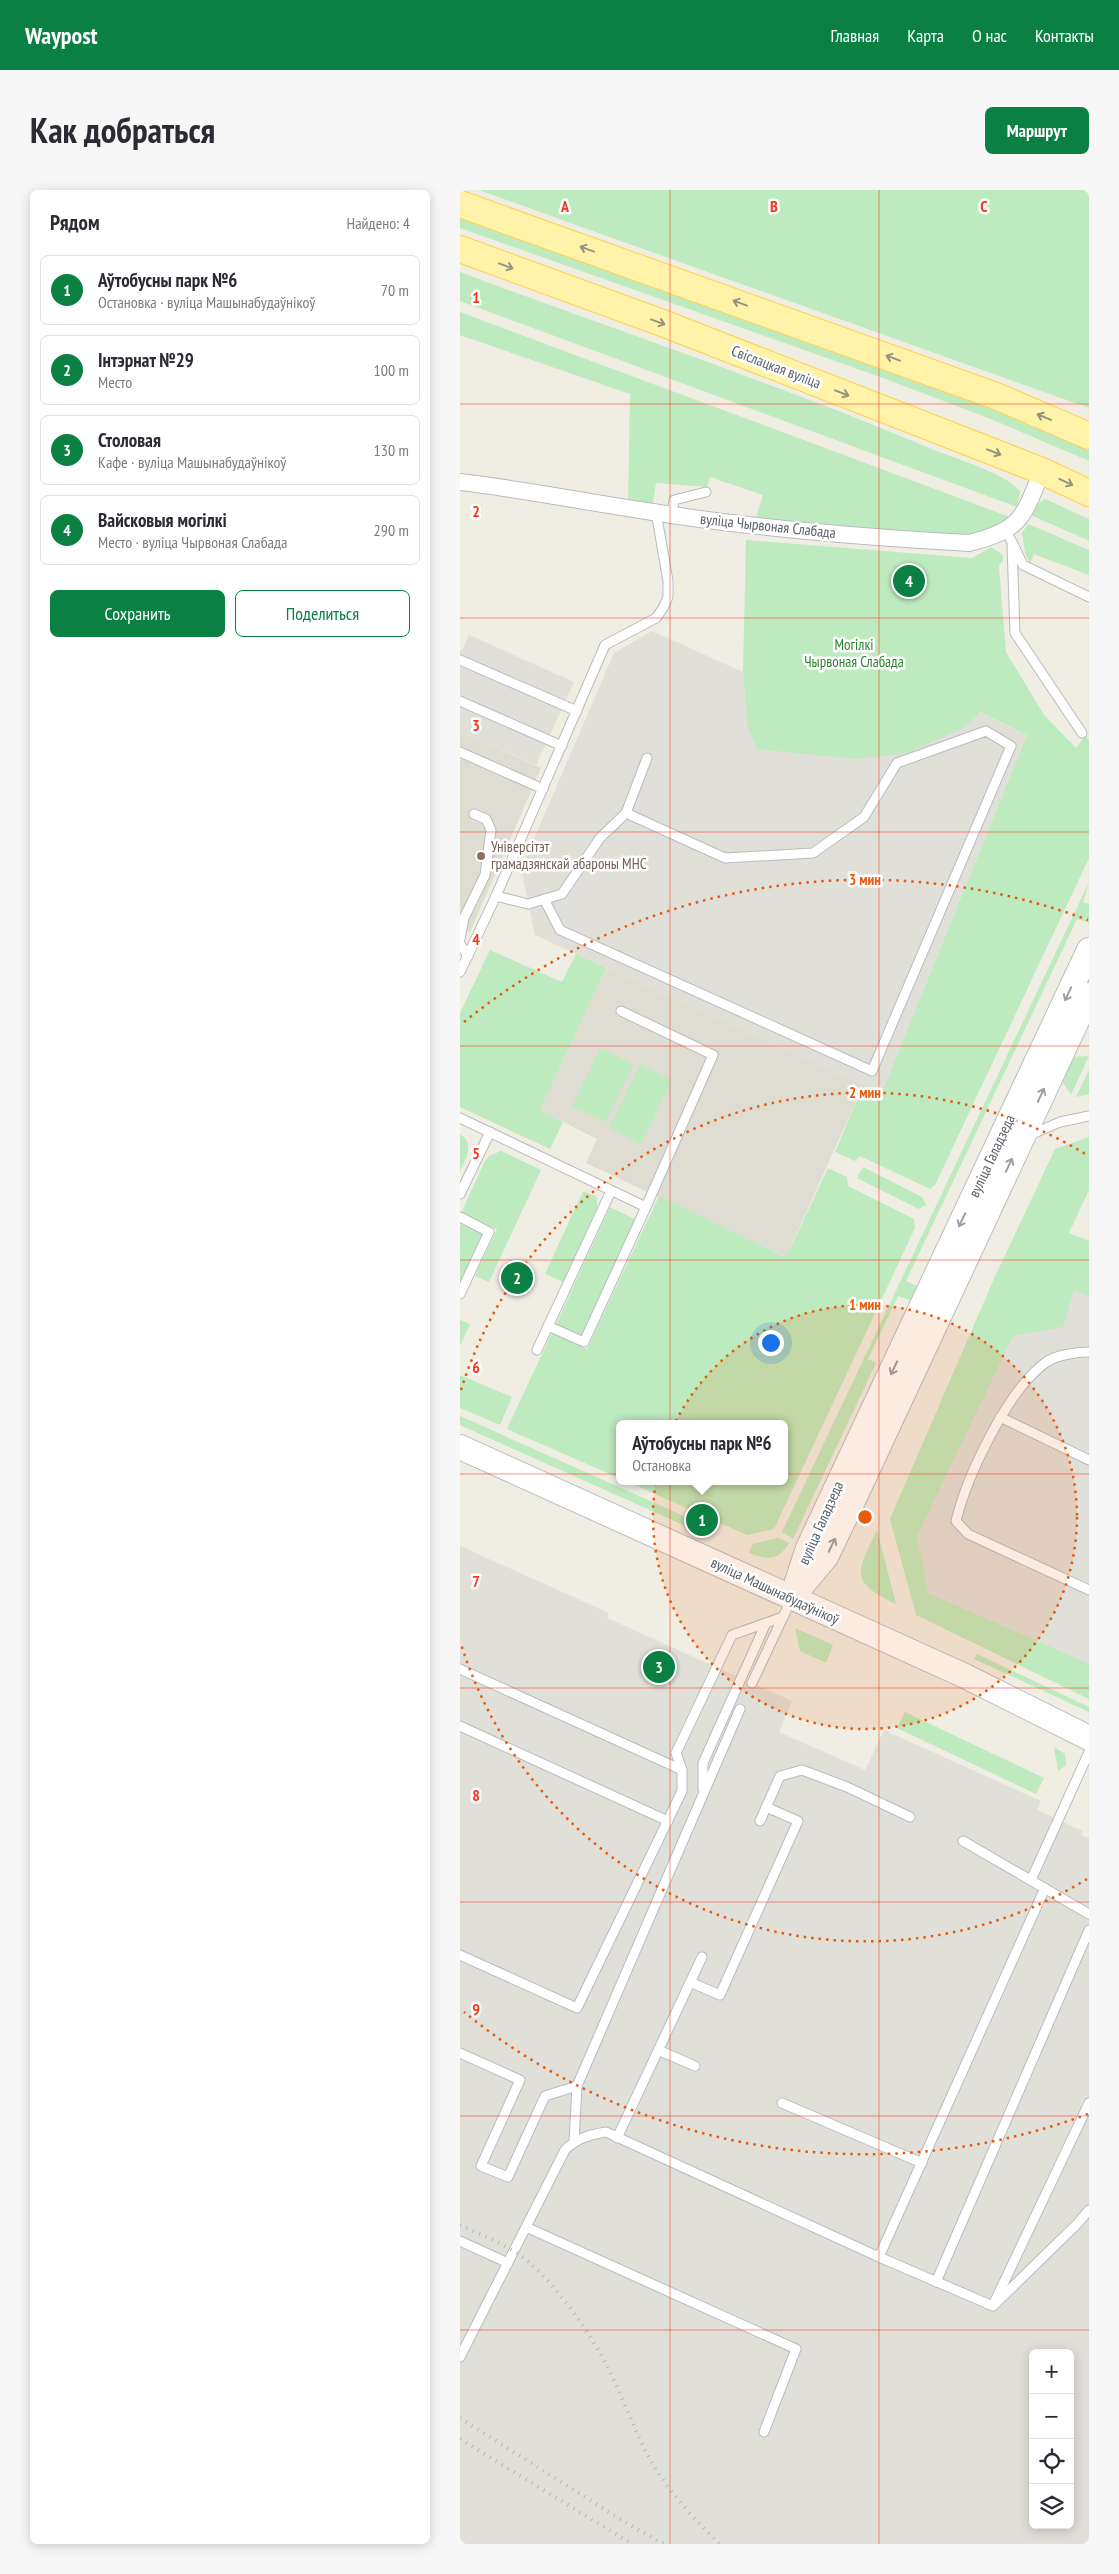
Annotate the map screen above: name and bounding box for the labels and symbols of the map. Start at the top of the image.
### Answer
text: A [560,196,570,216]
text: B [770,196,778,216]
text: C [980,196,988,216]
one-way arrow [579,244,595,253]
one-way arrow [498,262,513,271]
text: 1 [472,287,480,307]
one-way arrow [732,298,748,307]
one-way arrow [650,318,666,327]
street label: Свіслацкая вуліца [729,341,824,392]
one-way arrow [885,353,901,362]
one-way arrow [834,389,850,398]
one-way arrow [1037,411,1052,421]
one-way arrow [986,448,1001,457]
one-way arrow [1058,477,1073,487]
text: 2 [472,501,480,521]
street label: вуліца Чырвоная Слабада [699,509,837,542]
pin: 4 [893,562,925,600]
park label: Могілкі Чырвоная Слабада [804,635,904,671]
text: 3 [472,715,480,735]
place label: Універсітэт грамадзянскай абароны МНС [491,837,647,873]
marker: Універсітэт грамадзянскай абароны МНС [475,850,487,862]
text: 3 мин [849,870,881,889]
text: 4 [472,929,480,949]
one-way arrow [1063,986,1072,1001]
text: 2 мин [849,1083,881,1102]
one-way arrow [1037,1088,1047,1103]
street label: вуліца Галадзеда [964,1111,1019,1200]
text: 5 [472,1143,480,1163]
one-way arrow [1004,1158,1014,1173]
one-way arrow [957,1212,967,1227]
pin: 2 [501,1259,533,1297]
text: 1 мин [849,1295,881,1314]
your location [758,1330,784,1356]
text: 6 [472,1357,480,1377]
one-way arrow [888,1360,898,1375]
street label: вуліца Галадзеда [794,1478,847,1567]
pin: 1 [686,1501,718,1539]
centre of rings [856,1508,874,1526]
one-way arrow [827,1537,837,1552]
street label: вуліца Машынабудаўнікоў [708,1553,843,1629]
text: 7 [472,1571,480,1591]
pin: 3 [643,1648,675,1686]
text: 8 [472,1785,480,1805]
text: 9 [472,1999,480,2019]

